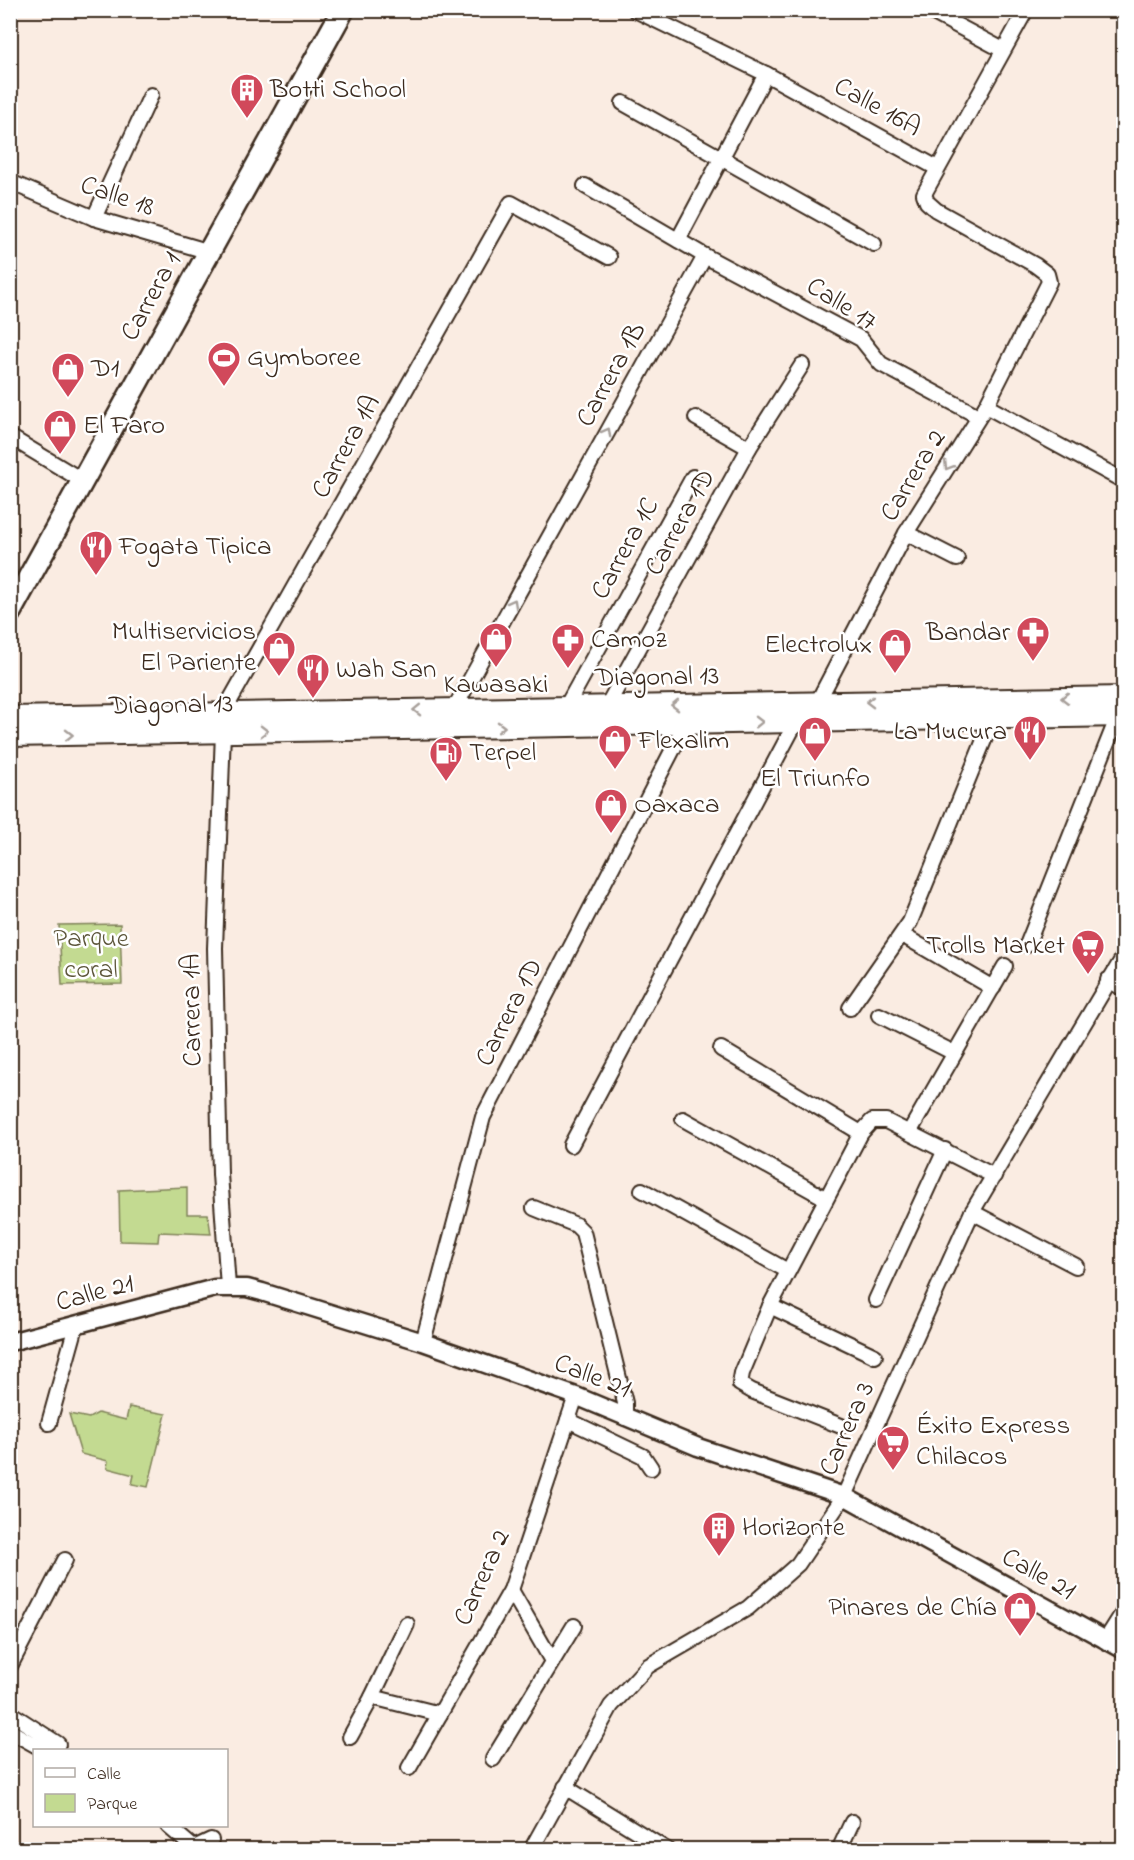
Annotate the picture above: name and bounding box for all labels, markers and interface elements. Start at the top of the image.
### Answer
street label: Calle 16A [826,68,928,148]
place label: Botti School [269,71,406,110]
building icon: Botti School [229,72,265,119]
street label: Calle 18 [75,166,159,228]
street label: Carrera 1 [112,245,192,349]
street label: Calle 17 [798,268,884,342]
street label: Carrera 1B [567,315,657,435]
place label: Gymboree [247,339,362,378]
sports icon: Gymboree [206,340,242,387]
place label: D1 [90,350,119,389]
shop icon: D1 [50,351,86,398]
street label: Carrera 1A [303,388,391,506]
place label: El Faro [83,407,165,446]
shop icon: El Faro [42,408,78,455]
street label: Carrera 2 [871,423,957,529]
one-way arrow [600,428,611,438]
one-way arrow [943,460,955,470]
street label: Carrera 1D [636,463,726,583]
street label: Carrera 1C [582,491,670,607]
place label: Fogata Tipica [118,528,272,567]
restaurant icon: Fogata Tipica [78,529,114,576]
one-way arrow [506,599,517,609]
place label: Multiservicios El Pariente [112,613,257,683]
place label: Bandar [925,614,1011,653]
pharmacy icon: Bandar [1015,615,1051,662]
shop icon: Kawasaki [478,621,514,668]
place label: Camoz [591,621,667,660]
pharmacy icon: Camoz [550,622,586,669]
place label: Electrolux [764,626,872,665]
shop icon: Electrolux [877,627,913,674]
shop icon: Multiservicios El Pariente [261,630,297,677]
place label: Wah San [336,651,436,690]
restaurant icon: Wah San [295,652,331,699]
street label: Diagonal 13 [593,657,720,699]
place label: Kawasaki [444,666,548,705]
street label: Diagonal 13 [107,685,234,727]
one-way arrow [1061,692,1070,704]
one-way arrow [866,695,875,708]
one-way arrow [671,699,680,711]
one-way arrow [413,703,422,716]
place label: La Mucura [894,713,1007,752]
restaurant icon: La Mucura [1012,714,1048,761]
shop icon: El Triunfo [797,715,833,762]
one-way arrow [754,716,763,729]
one-way arrow [496,721,505,733]
place label: Flexalim [637,722,729,761]
shop icon: Flexalim [597,723,633,770]
one-way arrow [259,725,268,737]
one-way arrow [64,728,73,741]
place label: Terpel [469,734,536,773]
fuel station icon: Terpel [428,735,464,782]
place label: El Triunfo [760,760,870,799]
place label: Oaxaca [634,786,720,825]
shop icon: Oaxaca [593,787,629,834]
park label: Parque coral [53,920,130,990]
place label: Trolls Market [926,927,1065,966]
supermarket icon: Trolls Market [1070,928,1106,975]
street label: Carrera 1D [466,952,554,1074]
street label: Carrera 1A [173,953,213,1067]
street label: Calle 21 [52,1265,138,1323]
street label: Calle 21 [548,1345,636,1409]
street label: Carrera 3 [810,1376,886,1482]
place label: Éxito Express Chilacos [916,1407,1070,1477]
supermarket icon: Éxito Express Chilacos [875,1424,911,1471]
place label: Horizonte [742,1509,846,1548]
building icon: Horizonte [701,1510,737,1557]
street label: Carrera 2 [445,1524,521,1632]
street label: Calle 21 [994,1539,1082,1611]
place label: Pinares de Chía [828,1589,997,1628]
shop icon: Pinares de Chía [1002,1590,1038,1637]
legend [33,1749,228,1827]
text: Calle [87,1762,122,1788]
text: Parque [87,1792,138,1818]

